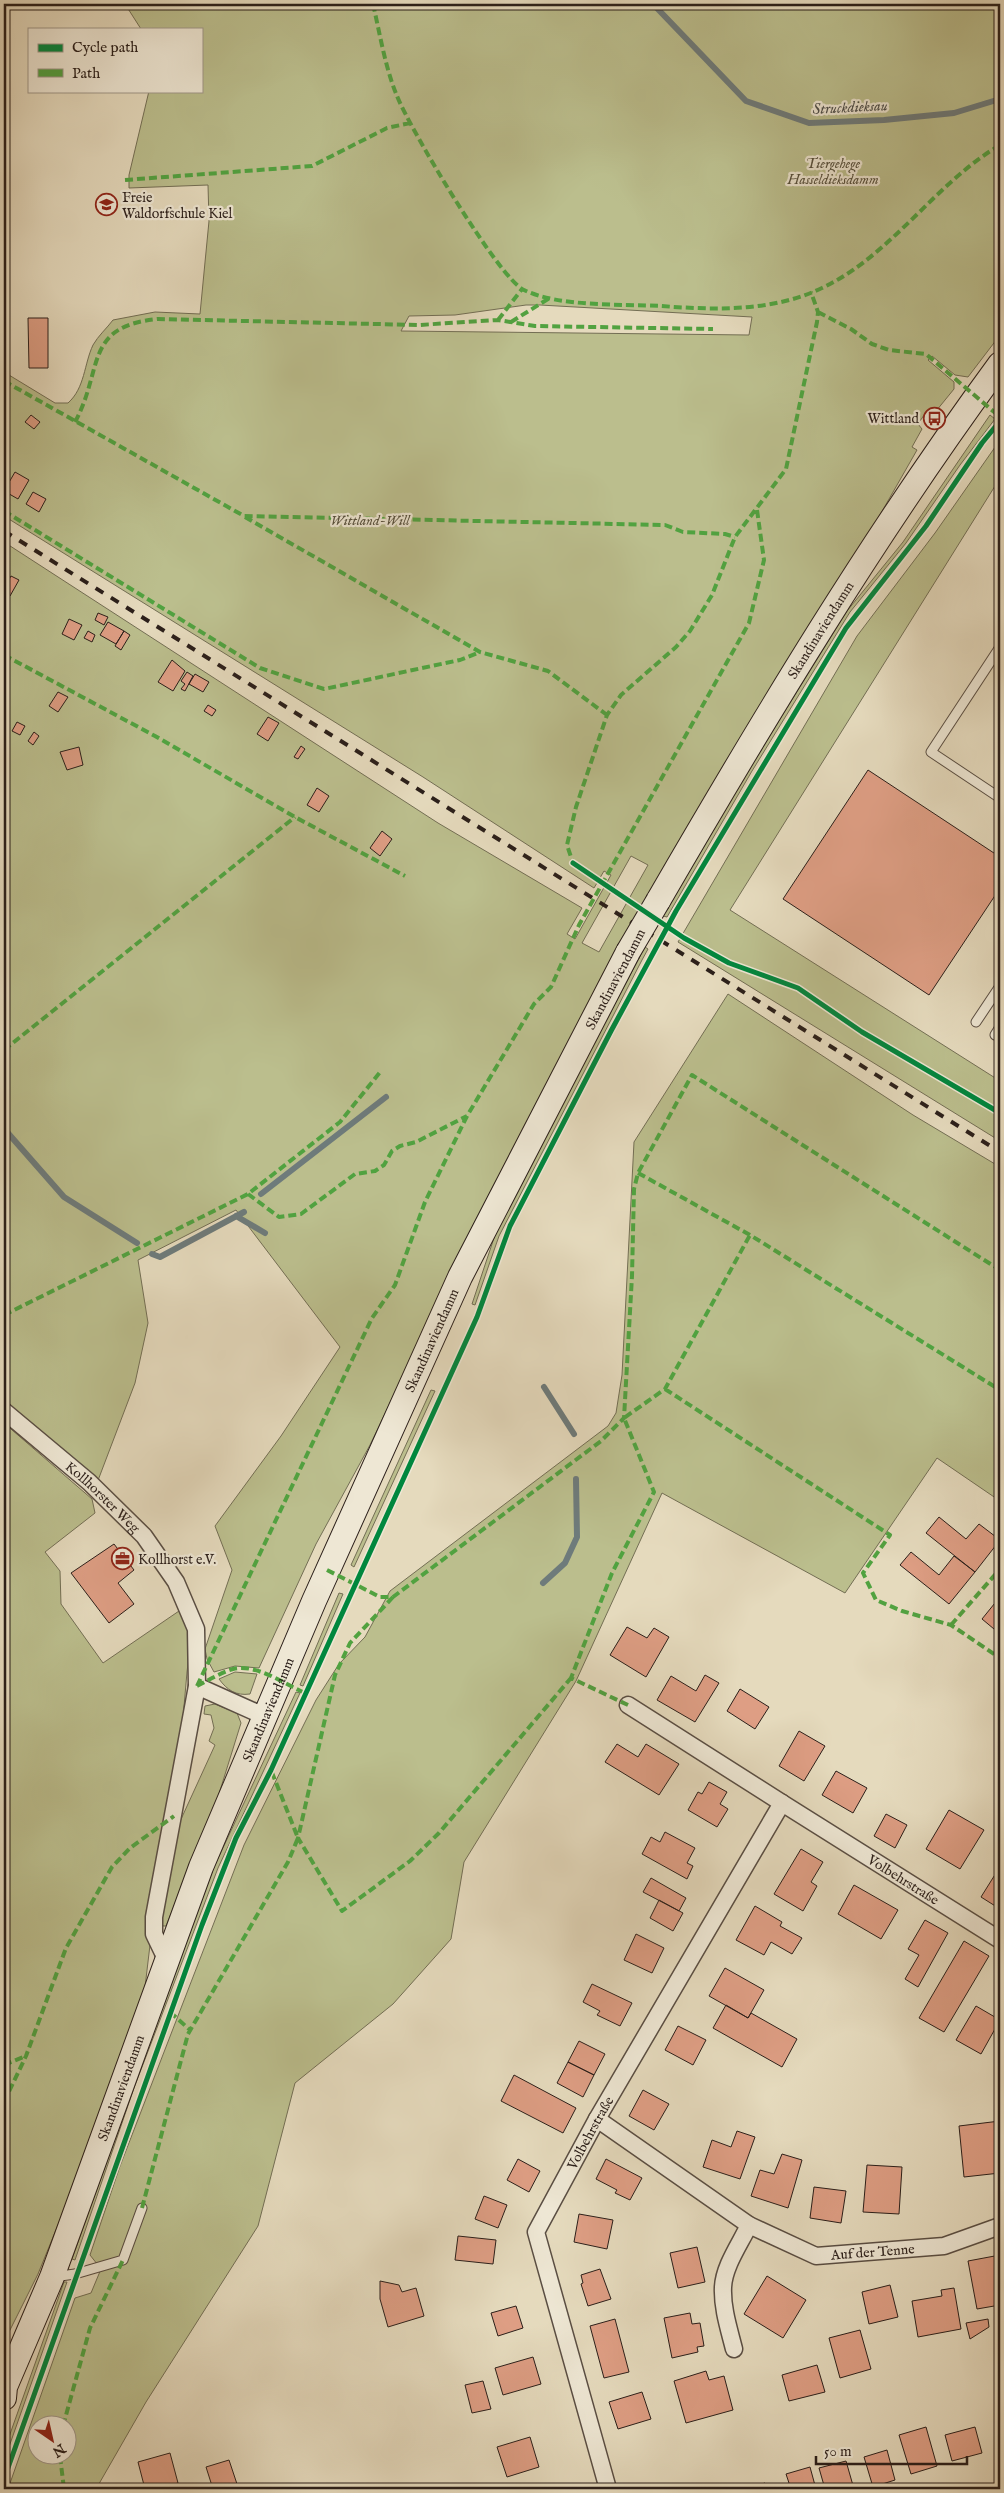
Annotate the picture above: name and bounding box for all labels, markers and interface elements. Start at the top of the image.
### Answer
legend [28,28,202,92]
text: Cycle path [72,38,138,57]
text: Path [72,64,100,83]
water label: Struckdieksau [812,96,888,119]
park label: Tiergehege Hasseldieksdamm [786,155,879,189]
place label: Freie Waldorfschule Kiel [122,189,233,223]
school or university icon: Freie Waldorfschule Kiel [94,193,118,217]
bus stop icon: Wittland [923,406,947,430]
place label: Wittland [868,410,920,428]
park label: Wittland-Will [330,512,411,530]
street label: Skandinaviendamm [784,578,859,683]
street label: Skandinaviendamm [582,926,650,1033]
street label: Skandinaviendamm [401,1286,464,1395]
street label: Kollhorster Weg [61,1458,144,1537]
office icon: Kollhorst e.V. [110,1547,134,1571]
place label: Kollhorst e.V. [138,1551,216,1569]
street label: Skandinaviendamm [239,1655,299,1765]
street label: Volbehrstraße [863,1851,942,1910]
street label: Skandinaviendamm [94,2032,149,2144]
street label: Volbehrstraße [563,2093,619,2174]
street label: Auf der Tenne [829,2240,916,2265]
north arrow [28,2416,78,2466]
scale bar [816,2433,968,2465]
text: N [49,2439,70,2461]
text: 50 m [824,2442,852,2461]

